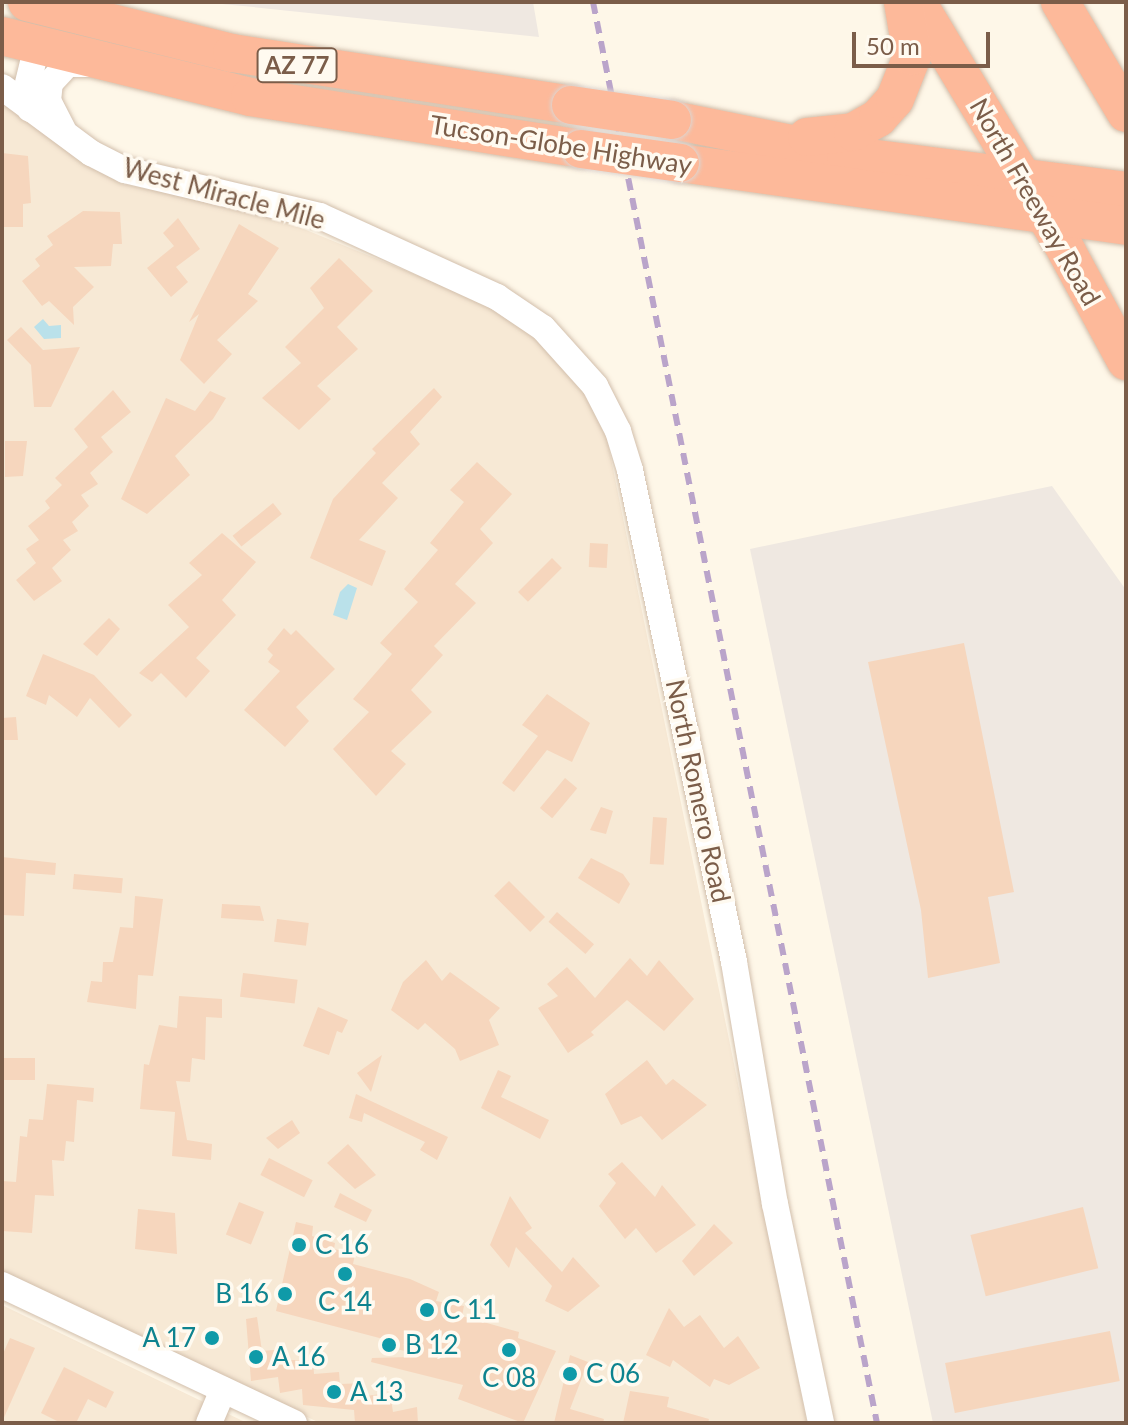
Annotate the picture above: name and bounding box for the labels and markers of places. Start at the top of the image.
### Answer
place label: C 16 [315,1229,369,1261]
marker: C 16 [290,1236,308,1254]
marker: C 14 [336,1265,354,1283]
place label: B 16 [215,1278,269,1310]
marker: B 16 [276,1285,294,1303]
place label: C 14 [318,1286,372,1318]
place label: C 11 [443,1294,497,1326]
marker: C 11 [418,1301,436,1319]
place label: A 17 [142,1322,196,1354]
marker: A 17 [203,1329,221,1347]
place label: B 12 [405,1329,459,1361]
marker: B 12 [380,1336,398,1354]
place label: A 16 [272,1341,326,1373]
marker: C 08 [500,1341,518,1359]
marker: A 16 [247,1348,265,1366]
place label: C 06 [586,1358,640,1390]
place label: C 08 [482,1362,536,1394]
marker: C 06 [561,1365,579,1383]
place label: A 13 [350,1376,404,1408]
marker: A 13 [325,1383,343,1401]

